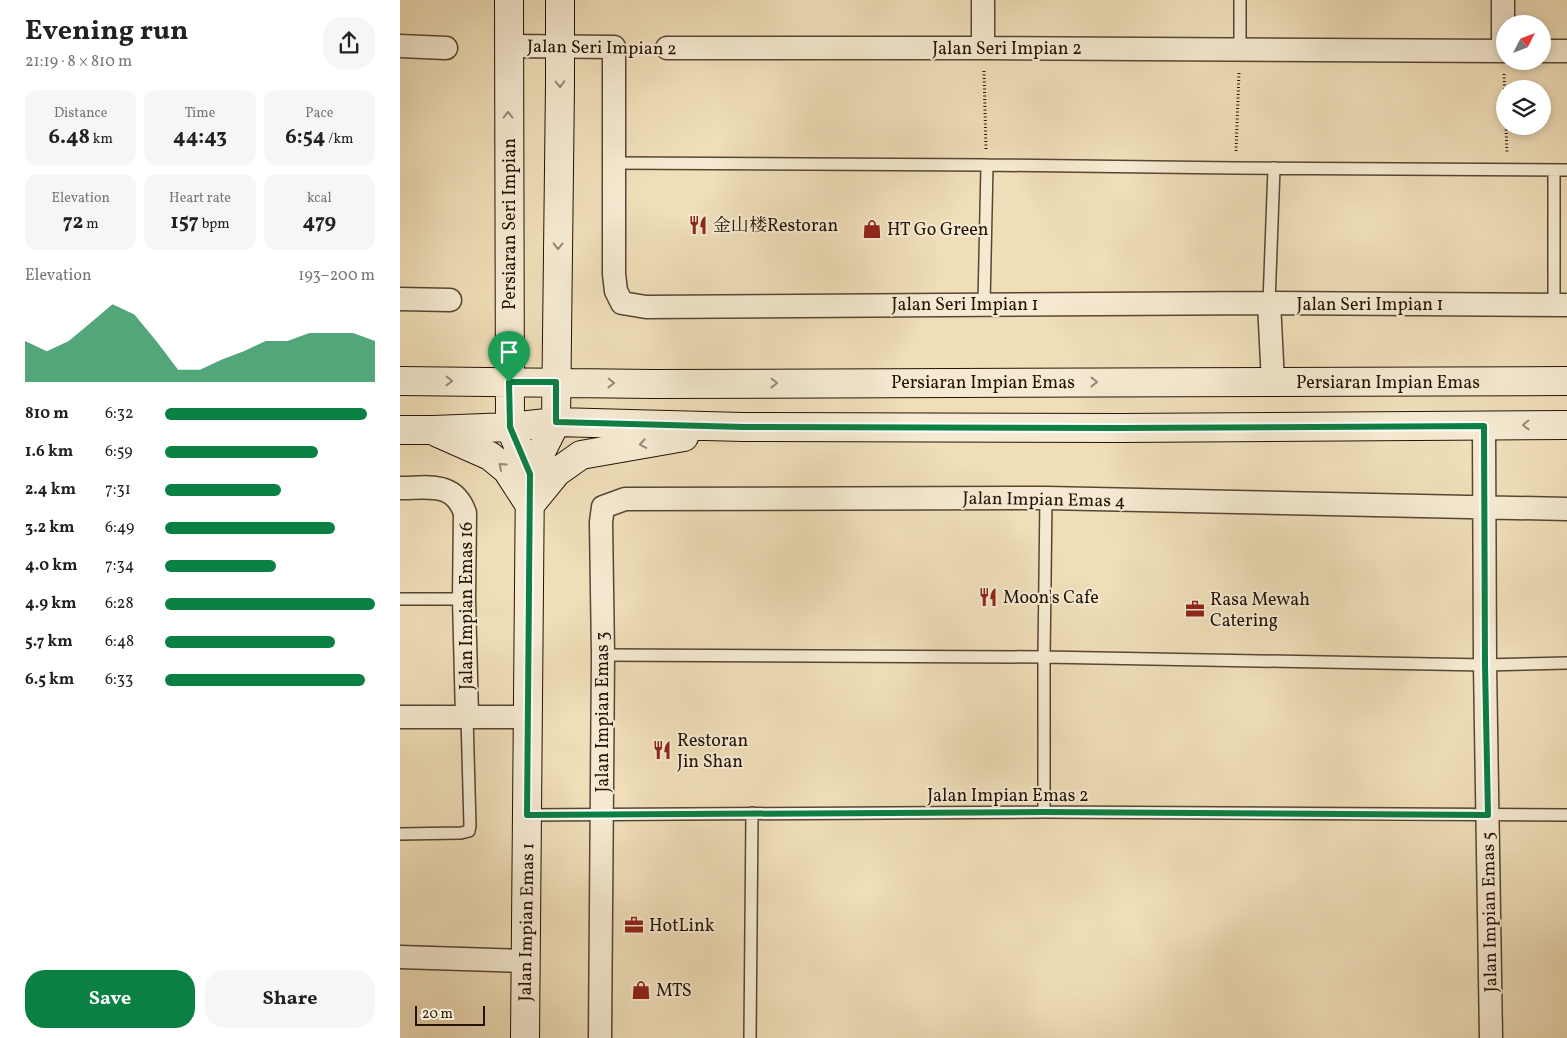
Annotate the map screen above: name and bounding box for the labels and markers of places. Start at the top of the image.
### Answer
restaurant icon: 金山楼Restoran [687,214,709,236]
place label: 金山楼Restoran [713,214,838,239]
shop icon: HT Go Green [861,218,883,240]
place label: HT Go Green [887,218,989,243]
pin [488,331,530,382]
restaurant icon: Moon's Cafe [977,586,999,608]
place label: Moon's Cafe [1003,586,1099,611]
place label: Rasa Mewah Catering [1210,588,1310,634]
office icon: Rasa Mewah Catering [1184,598,1206,620]
place label: Restoran Jin Shan [677,729,748,775]
restaurant icon: Restoran Jin Shan [651,739,673,761]
office icon: HotLink [623,914,645,936]
place label: HotLink [649,914,715,939]
shop icon: MTS [630,979,652,1001]
place label: MTS [656,979,692,1004]

